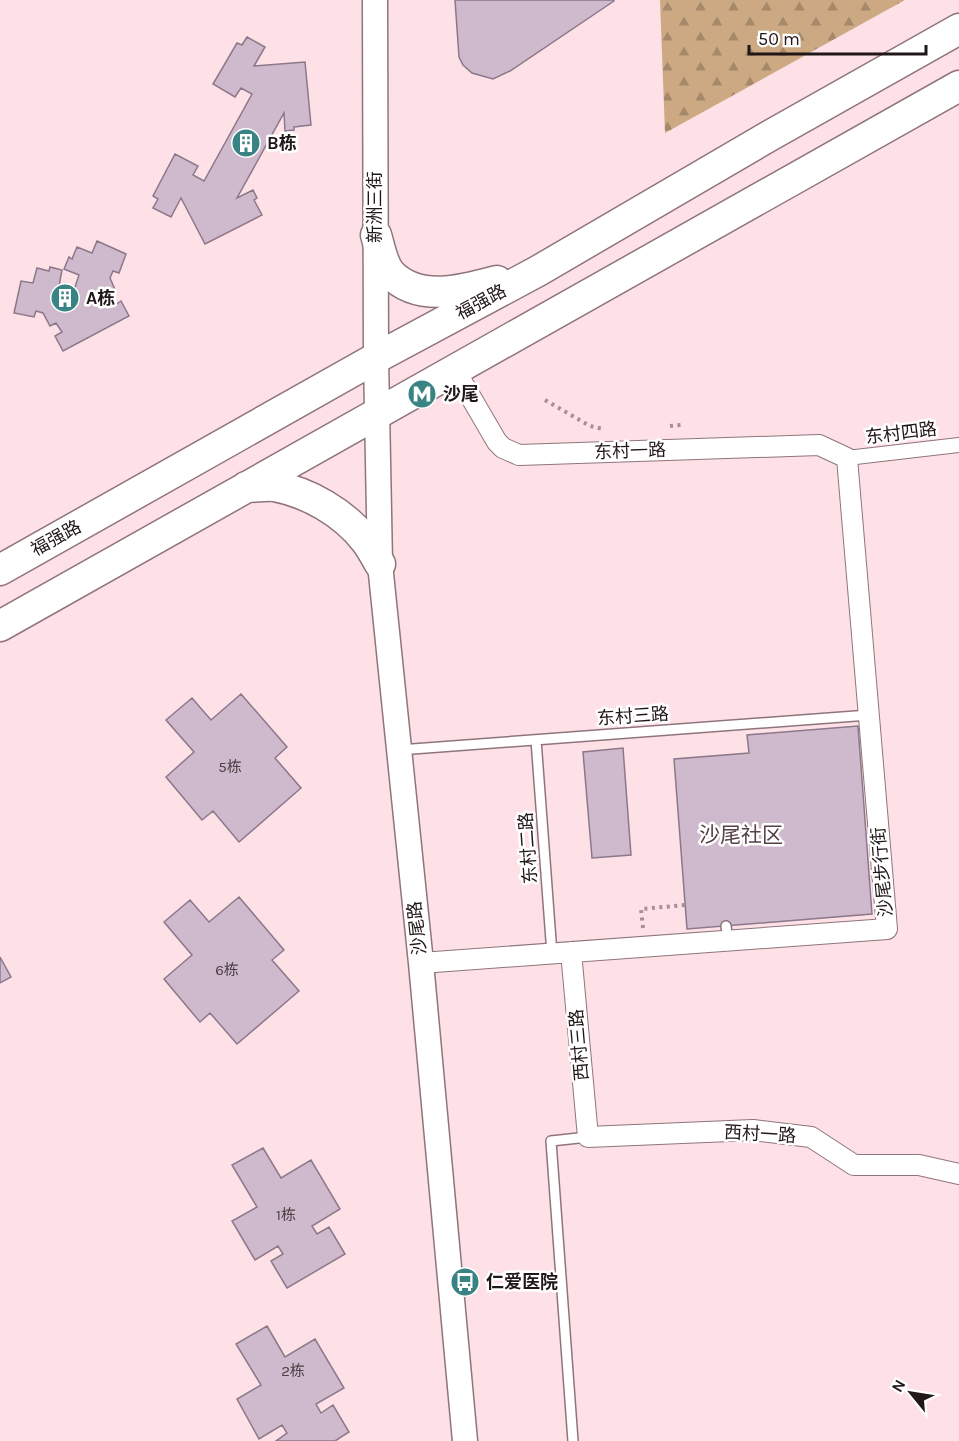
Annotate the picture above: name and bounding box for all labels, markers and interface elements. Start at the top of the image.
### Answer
scale bar [749,18,926,56]
text: 50 m [758,28,800,50]
building icon: B栋 [230,127,262,159]
place label: B栋 [267,132,297,154]
street label: 新洲三街 [364,171,386,243]
street label: 福强路 [452,280,510,324]
building icon: A栋 [49,282,81,314]
place label: A栋 [86,287,115,309]
metro station icon: 沙尾 [406,378,438,410]
place label: 沙尾 [443,383,479,405]
street label: 东村四路 [864,418,938,448]
street label: 东村一路 [594,439,666,463]
street label: 福强路 [27,515,85,561]
street label: 东村三路 [596,703,670,729]
house number: 5栋 [218,758,242,776]
street label: 东村二路 [515,811,541,885]
district label: 沙尾社区 [699,823,783,847]
street label: 沙尾步行街 [867,826,897,918]
street label: 沙尾路 [403,900,431,956]
house number: 6栋 [215,961,239,979]
street label: 西村三路 [565,1008,593,1082]
street label: 西村一路 [723,1121,797,1147]
house number: 1栋 [276,1206,296,1224]
bus stop icon: 仁爱医院 [449,1266,481,1298]
place label: 仁爱医院 [486,1271,558,1293]
house number: 2栋 [281,1362,305,1380]
north arrow [881,1363,941,1423]
text: N [887,1376,910,1395]

